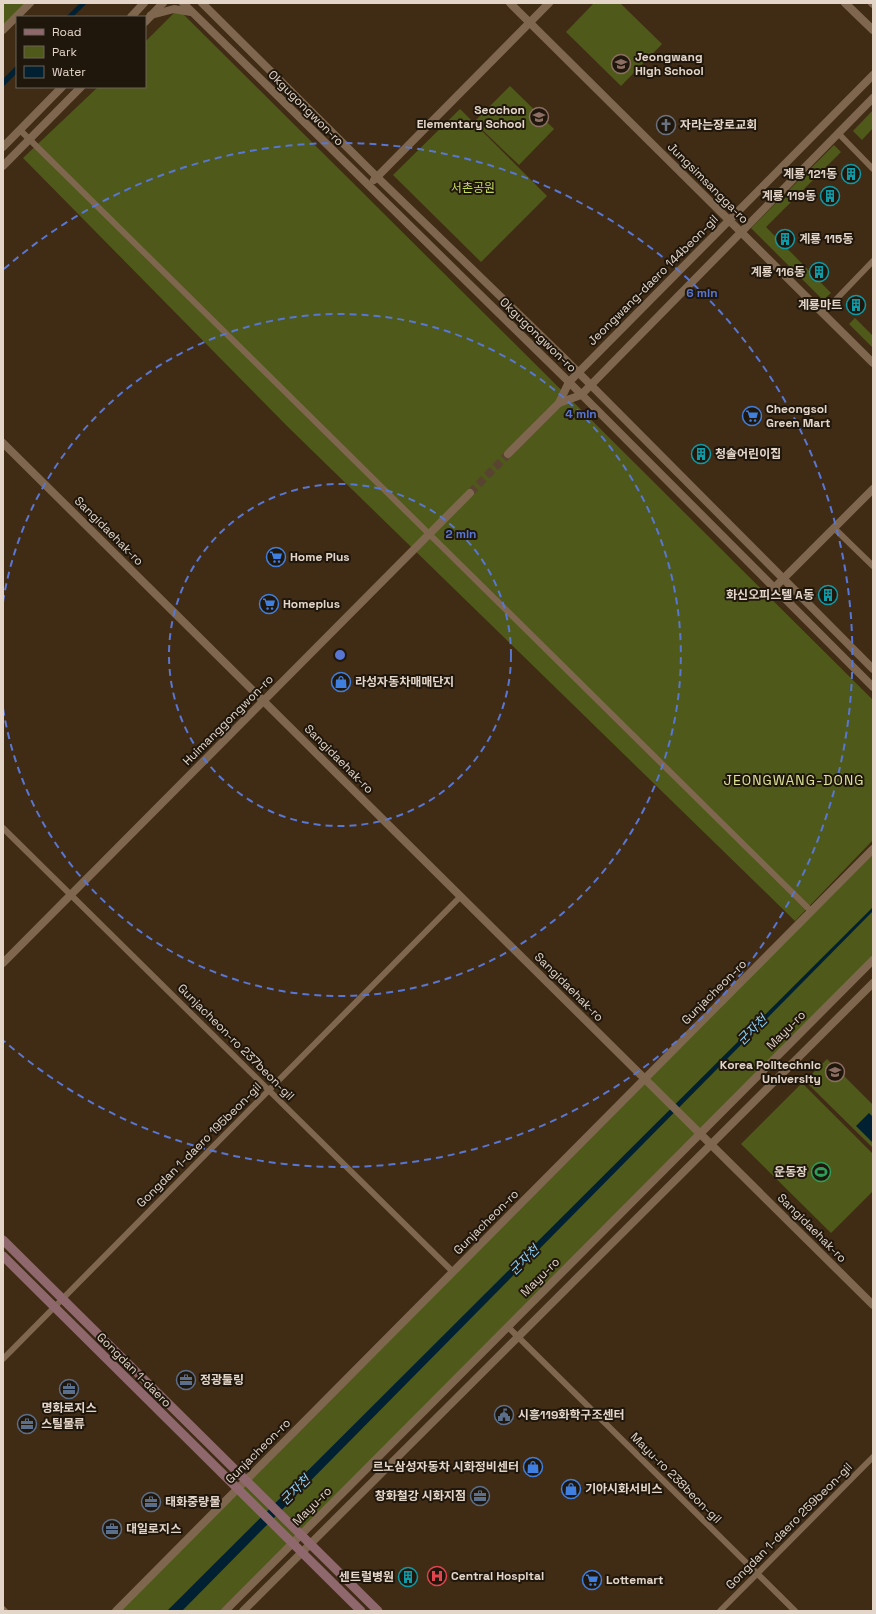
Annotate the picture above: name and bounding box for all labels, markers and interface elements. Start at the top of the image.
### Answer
legend [16,16,146,88]
text: Road [52,24,81,40]
text: Park [52,44,77,60]
place label: Jeongwang High School [635,49,704,79]
school or university icon: Jeongwang High School [610,53,632,75]
text: Water [52,64,86,80]
street label: Okgugongwon-ro [265,67,347,149]
place label: Seochon Elementary School [417,102,525,132]
school or university icon: Seochon Elementary School [528,106,550,128]
church icon: 자라는장로교회 [655,114,677,136]
place label: 자라는장로교회 [680,117,757,133]
street label: Jungsimsangga-ro [664,139,752,227]
building icon: 계룡 121동 [840,163,862,185]
place label: 계룡 121동 [783,166,837,182]
park label: 서촌공원 [451,180,495,196]
building icon: 계룡 119동 [819,185,841,207]
place label: 계룡 119동 [762,188,816,204]
street label: Jeongwang-daero 144beon-gil [584,211,722,349]
building icon: 계룡 115동 [774,228,796,250]
place label: 계룡 115동 [799,231,853,247]
building icon: 계룡 116동 [808,261,830,283]
place label: 계룡 116동 [751,264,805,280]
text: 6 min [686,285,718,301]
street label: Okgugongwon-ro [496,294,580,376]
building icon: 계룡마트 [845,294,867,316]
place label: 계룡마트 [798,297,842,313]
place label: Cheongsol Green Mart [766,401,831,431]
supermarket icon: Cheongsol Green Mart [741,405,763,427]
text: 4 min [565,406,597,422]
building icon: 청솔어린이집 [690,443,712,465]
place label: 청솔어린이집 [715,446,781,462]
street label: Sangidaehak-ro [71,493,147,569]
text: 2 min [445,526,477,542]
supermarket icon: Home Plus [265,546,287,568]
place label: Home Plus [290,549,350,565]
building icon: 화신오피스텔 A동 [817,584,839,606]
place label: 화신오피스텔 A동 [726,587,814,603]
supermarket icon: Homeplus [258,593,280,615]
place label: Homeplus [283,596,340,612]
centre of rings [333,648,347,662]
street label: Huimanggongwon-ro [179,671,277,769]
shop icon: 라성자동차매매단지 [330,671,352,693]
place label: 라성자동차매매단지 [355,674,454,690]
street label: Sangidaehak-ro [301,721,377,797]
district label: JEONGWANG-DONG [724,771,864,789]
street label: Sangidaehak-ro [531,949,607,1025]
street label: Gunjacheon-ro [678,956,750,1028]
street label: Gunjacheon-ro 237beon-gil [174,980,298,1104]
street label: Mayu-ro [763,1007,809,1053]
water label: 군자천 [733,1011,771,1049]
place label: Korea Politechnic University [720,1057,821,1087]
school or university icon: Korea Politechnic University [824,1061,846,1083]
street label: Gongdan 1-daero 195beon-gil [133,1079,265,1211]
sports icon: 운동장 [810,1161,832,1183]
place label: 운동장 [774,1164,807,1180]
street label: Gunjacheon-ro [450,1186,522,1258]
street label: Sangidaehak-ro [774,1190,850,1266]
water label: 군자천 [505,1241,543,1279]
street label: Mayu-ro [517,1254,563,1300]
street label: Gongdan 1-daero [93,1329,175,1411]
office icon: 정광툴링 [175,1369,197,1391]
place label: 정광툴링 [200,1372,244,1388]
office icon: 명화로지스 [58,1378,80,1400]
place label: 명화로지스 [41,1400,97,1416]
public building icon: 시흥119화학구조센터 [493,1404,515,1426]
place label: 시흥119화학구조센터 [518,1407,625,1423]
office icon: 스틸물류 [16,1413,38,1435]
street label: Gunjacheon-ro [222,1415,294,1487]
place label: 스틸물류 [41,1416,85,1432]
street label: Mayu-ro 238beon-gil [627,1429,725,1527]
shop icon: 르노삼성자동차 시화정비센터 [522,1456,544,1478]
place label: 르노삼성자동차 시화정비센터 [372,1459,519,1475]
street label: Gongdan 1-daero 259beon-gil [722,1459,856,1593]
water label: 군자천 [276,1471,314,1509]
shop icon: 기아시화서비스 [560,1478,582,1500]
place label: 기아시화서비스 [585,1481,662,1497]
street label: Mayu-ro [289,1483,335,1529]
office icon: 창화철강 시화지점 [469,1485,491,1507]
place label: 창화철강 시화지점 [375,1488,466,1504]
office icon: 태화중량물 [140,1491,162,1513]
place label: 태화중량물 [165,1494,220,1510]
office icon: 대일로지스 [101,1518,123,1540]
place label: 대일로지스 [126,1521,181,1537]
hospital icon: Central Hospital [426,1565,448,1587]
building icon: 센트럴병원 [397,1566,419,1588]
place label: Central Hospital [451,1568,544,1584]
place label: 센트럴병원 [339,1569,394,1585]
supermarket icon: Lottemart [581,1569,603,1591]
place label: Lottemart [606,1572,664,1588]

